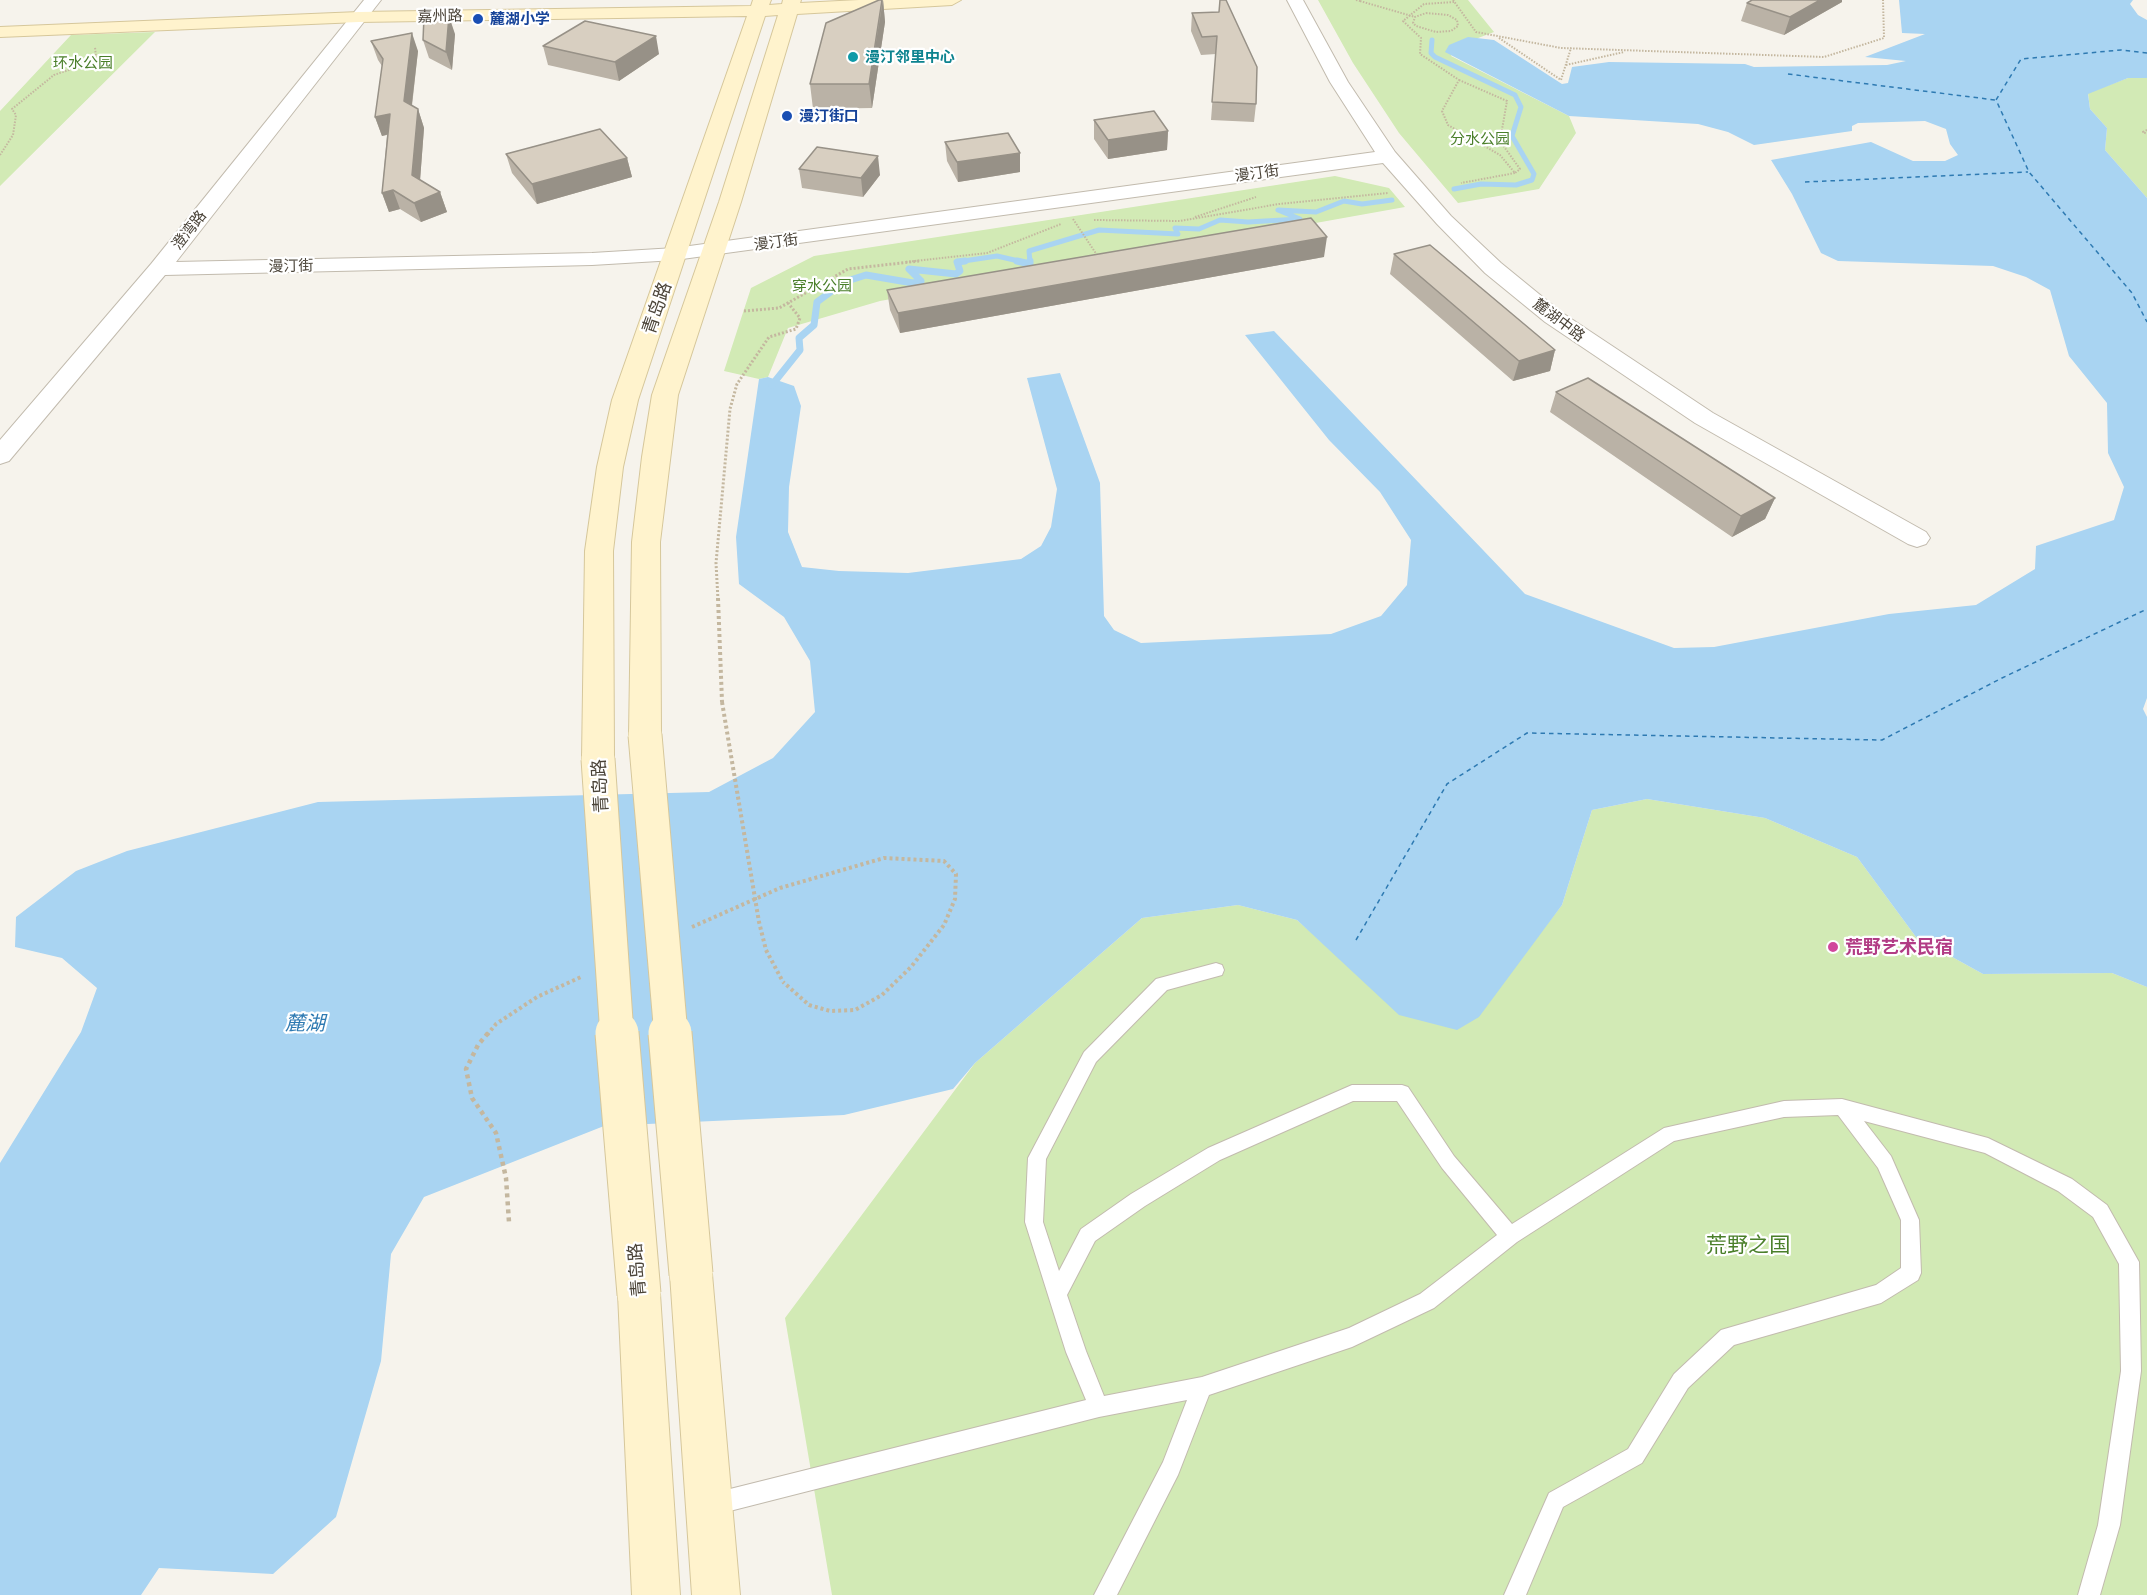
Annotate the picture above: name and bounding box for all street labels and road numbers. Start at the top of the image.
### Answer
street label: 嘉州路 [417,7,463,25]
street label: 漫汀街 [1233,161,1281,185]
street label: 澄湾路 [168,207,210,253]
street label: 漫汀街 [752,230,800,254]
street label: 漫汀街 [268,257,314,275]
street label: 青岛路 [638,279,676,337]
street label: 麓湖中路 [1530,295,1588,345]
street label: 青岛路 [588,758,612,814]
street label: 青岛路 [624,1242,650,1298]

